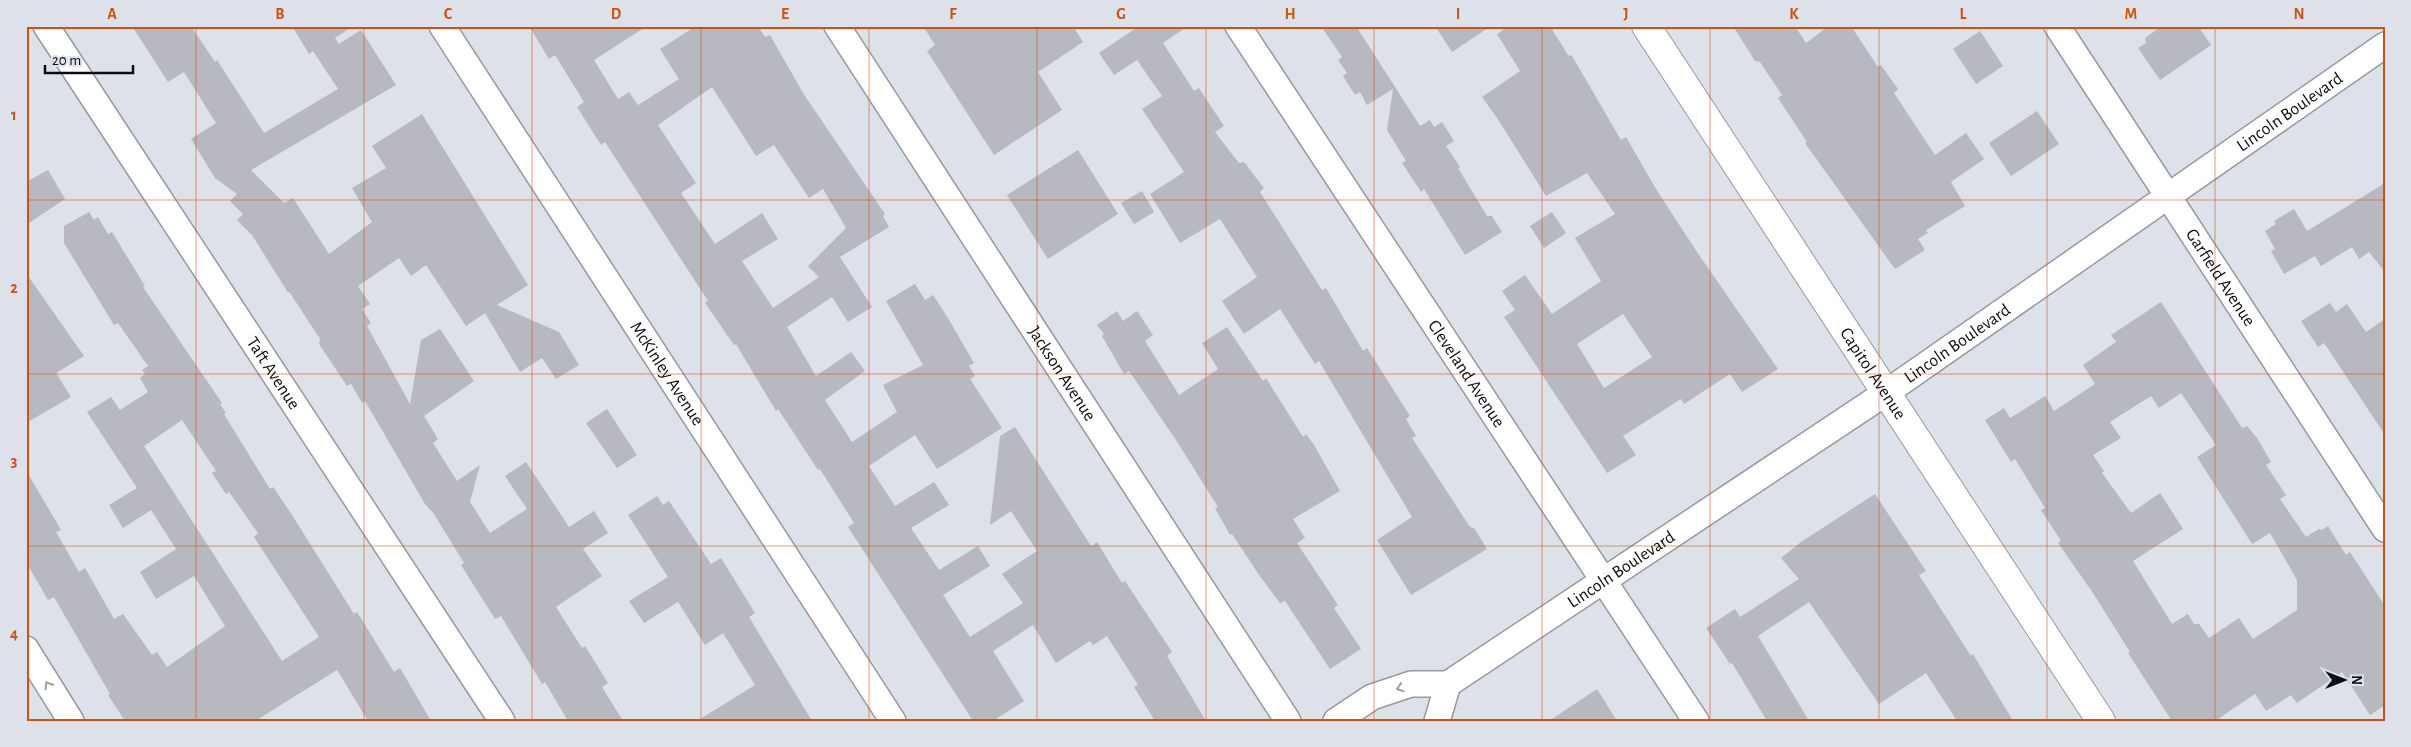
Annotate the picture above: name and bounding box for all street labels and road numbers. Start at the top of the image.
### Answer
street label: Lincoln Boulevard [2234,69,2346,155]
street label: Garfield Avenue [2182,226,2258,330]
street label: Lincoln Boulevard [1901,301,2014,387]
street label: Cleveland Avenue [1424,317,1508,431]
street label: McKinley Avenue [626,319,707,429]
street label: Jackson Avenue [1024,323,1099,424]
street label: Capitol Avenue [1836,325,1909,423]
street label: Taft Avenue [243,334,303,413]
street label: Lincoln Boulevard [1565,528,1678,612]

